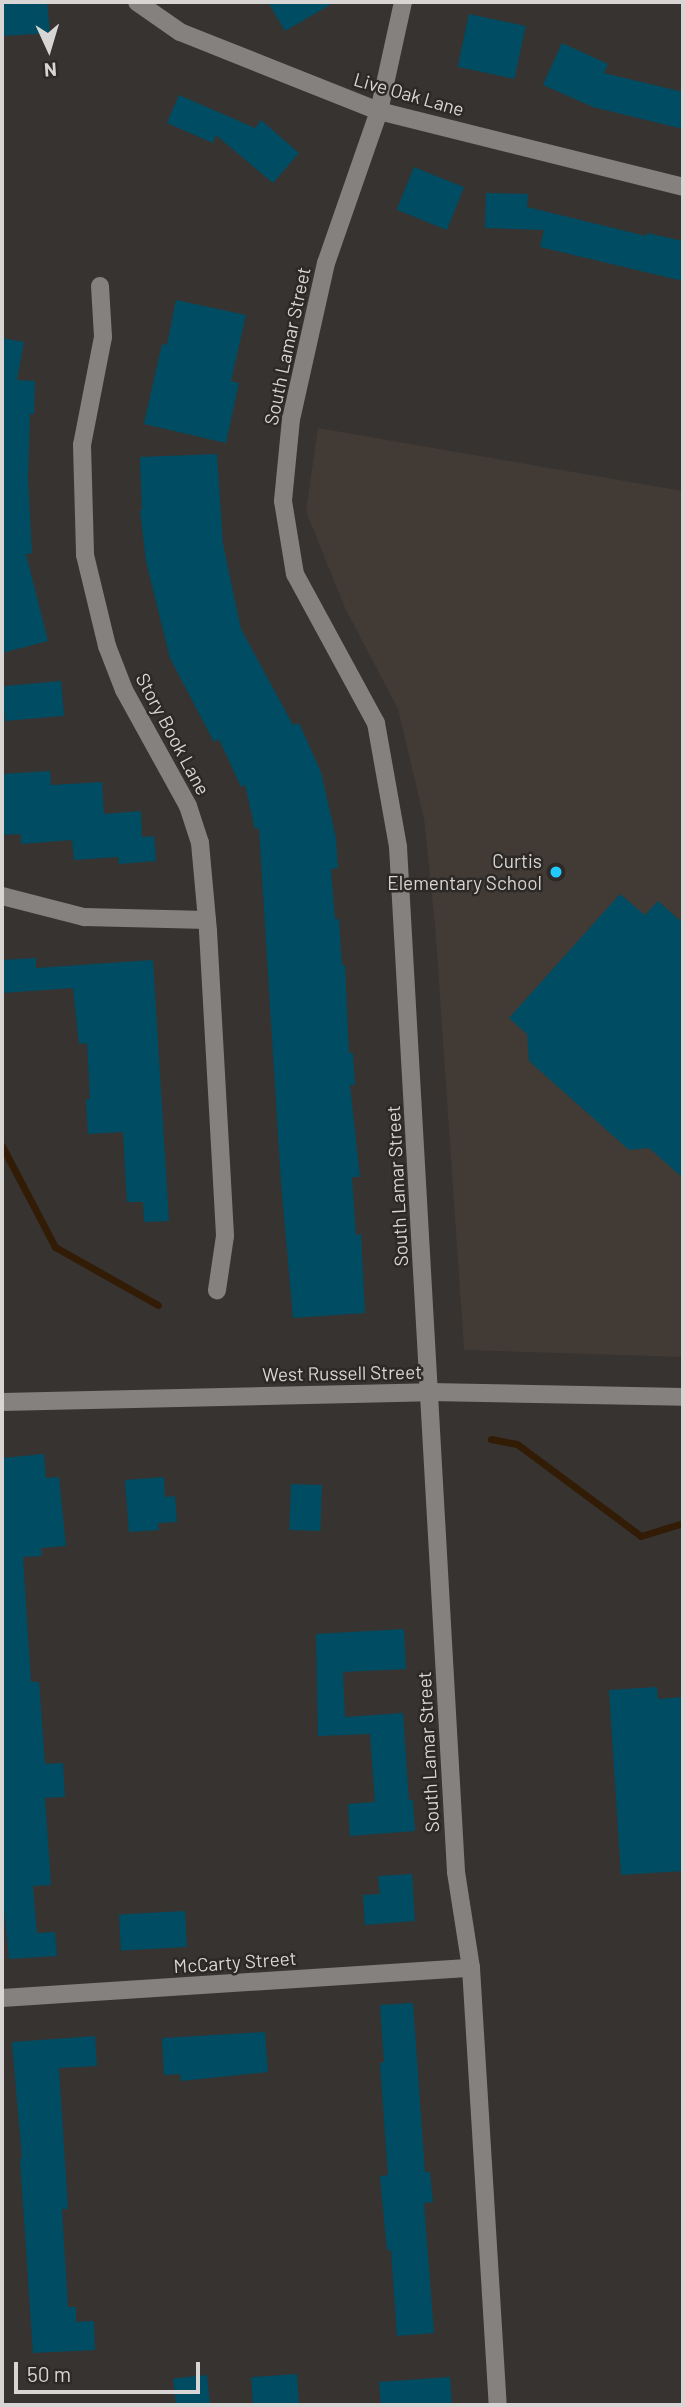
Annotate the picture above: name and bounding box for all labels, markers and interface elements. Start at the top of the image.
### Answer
north arrow [14,14,84,84]
text: N [43,59,58,82]
street label: Live Oak Lane [351,67,467,121]
street label: South Lamar Street [259,265,315,427]
street label: Story Book Lane [131,669,215,799]
place label: Curtis Elementary School [387,850,542,894]
marker: Curtis Elementary School [548,864,564,880]
street label: South Lamar Street [381,1105,413,1267]
street label: West Russell Street [262,1360,422,1386]
street label: South Lamar Street [412,1671,444,1833]
street label: McCarty Street [173,1946,297,1978]
scale bar [18,2348,203,2392]
text: 50 m [27,2361,71,2386]

